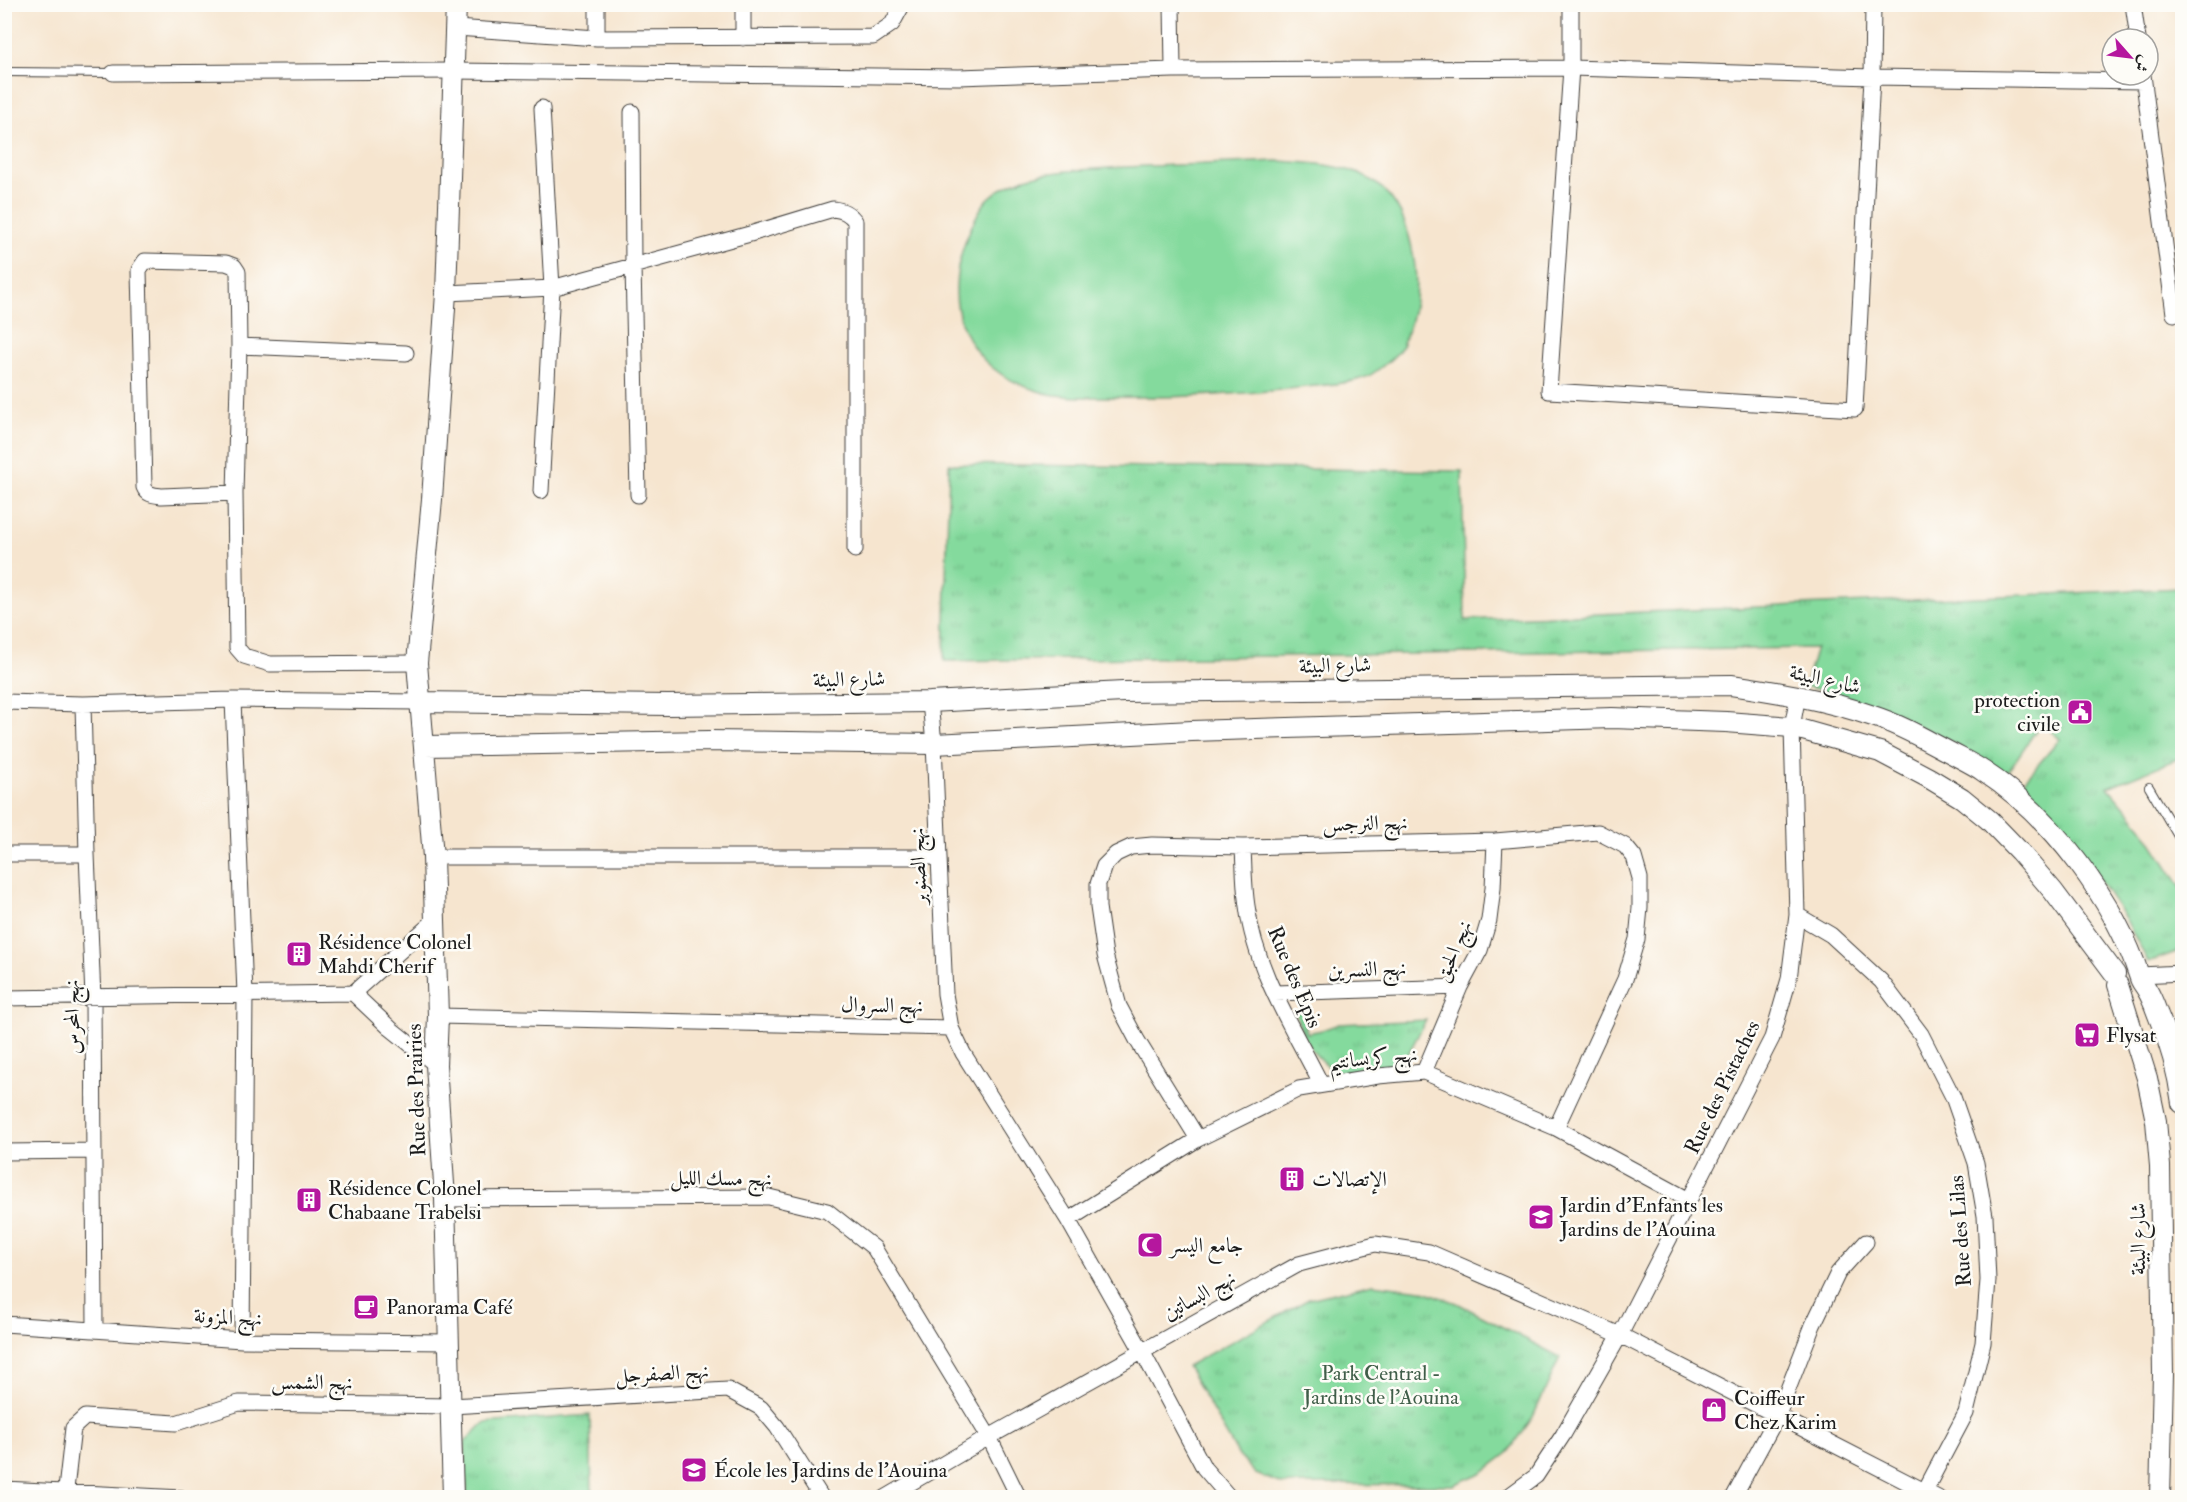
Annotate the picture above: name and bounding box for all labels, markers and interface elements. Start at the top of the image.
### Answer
north arrow [2100,27,2160,87]
text: ش [2130,52,2155,75]
street label: شارع البيئة [1299,651,1372,684]
street label: شارع البيئة [1786,658,1863,705]
street label: شارع البيئة [813,665,886,698]
place label: protection civile [1973,687,2060,738]
public building icon: protection civile [2065,697,2095,727]
street label: نهج النرجس [1322,809,1408,843]
street label: نهج الصنوبر [904,827,938,907]
street label: نهج الحبق [1428,916,1483,988]
street label: Rue des Epis [1261,922,1328,1032]
place label: Résidence Colonel Mahdi Cherif [318,929,472,980]
building icon: Résidence Colonel Mahdi Cherif [284,939,314,969]
street label: نهج النسرين [1327,955,1407,989]
street label: نهج المحرس [58,979,92,1055]
street label: نهج السروال [840,991,923,1025]
street label: Rue des Pistaches [1678,1016,1766,1159]
supermarket icon: Flysat [2072,1020,2102,1050]
place label: Flysat [2106,1022,2157,1049]
street label: Rue des Prairies [401,1023,432,1157]
street label: نهج كريسانتيم [1327,1041,1419,1083]
street label: نهج مسك الليل [670,1164,772,1198]
building icon: الإتصالات [1277,1164,1307,1194]
place label: الإتصالات [1312,1166,1387,1195]
street label: Rue des Lilas [1943,1174,1978,1288]
place label: Résidence Colonel Chabaane Trabelsi [328,1175,482,1226]
building icon: Résidence Colonel Chabaane Trabelsi [294,1185,324,1215]
place label: Jardin d'Enfants les Jardins de l'Aouina [1559,1192,1723,1243]
school or university icon: Jardin d'Enfants les Jardins de l'Aouina [1526,1202,1556,1232]
street label: شارع البيئة [2125,1203,2156,1275]
mosque icon: جامع اليسر [1135,1230,1165,1260]
place label: جامع اليسر [1168,1232,1243,1264]
street label: نهج البساتين [1158,1264,1243,1331]
cafe icon: Panorama Café [351,1292,381,1322]
place label: Panorama Café [386,1294,513,1321]
street label: نهج المزونة [193,1302,263,1338]
street label: نهج الصفرجل [614,1358,710,1394]
park label: Park Central - Jardins de l'Aouina [1302,1360,1459,1411]
street label: نهج الشمس [271,1368,353,1402]
place label: Coiffeur Chez Karim [1734,1385,1837,1436]
shop icon: Coiffeur Chez Karim [1699,1395,1729,1425]
school or university icon: École les Jardins de l'Aouina [679,1455,709,1485]
place label: École les Jardins de l'Aouina [714,1457,948,1484]

